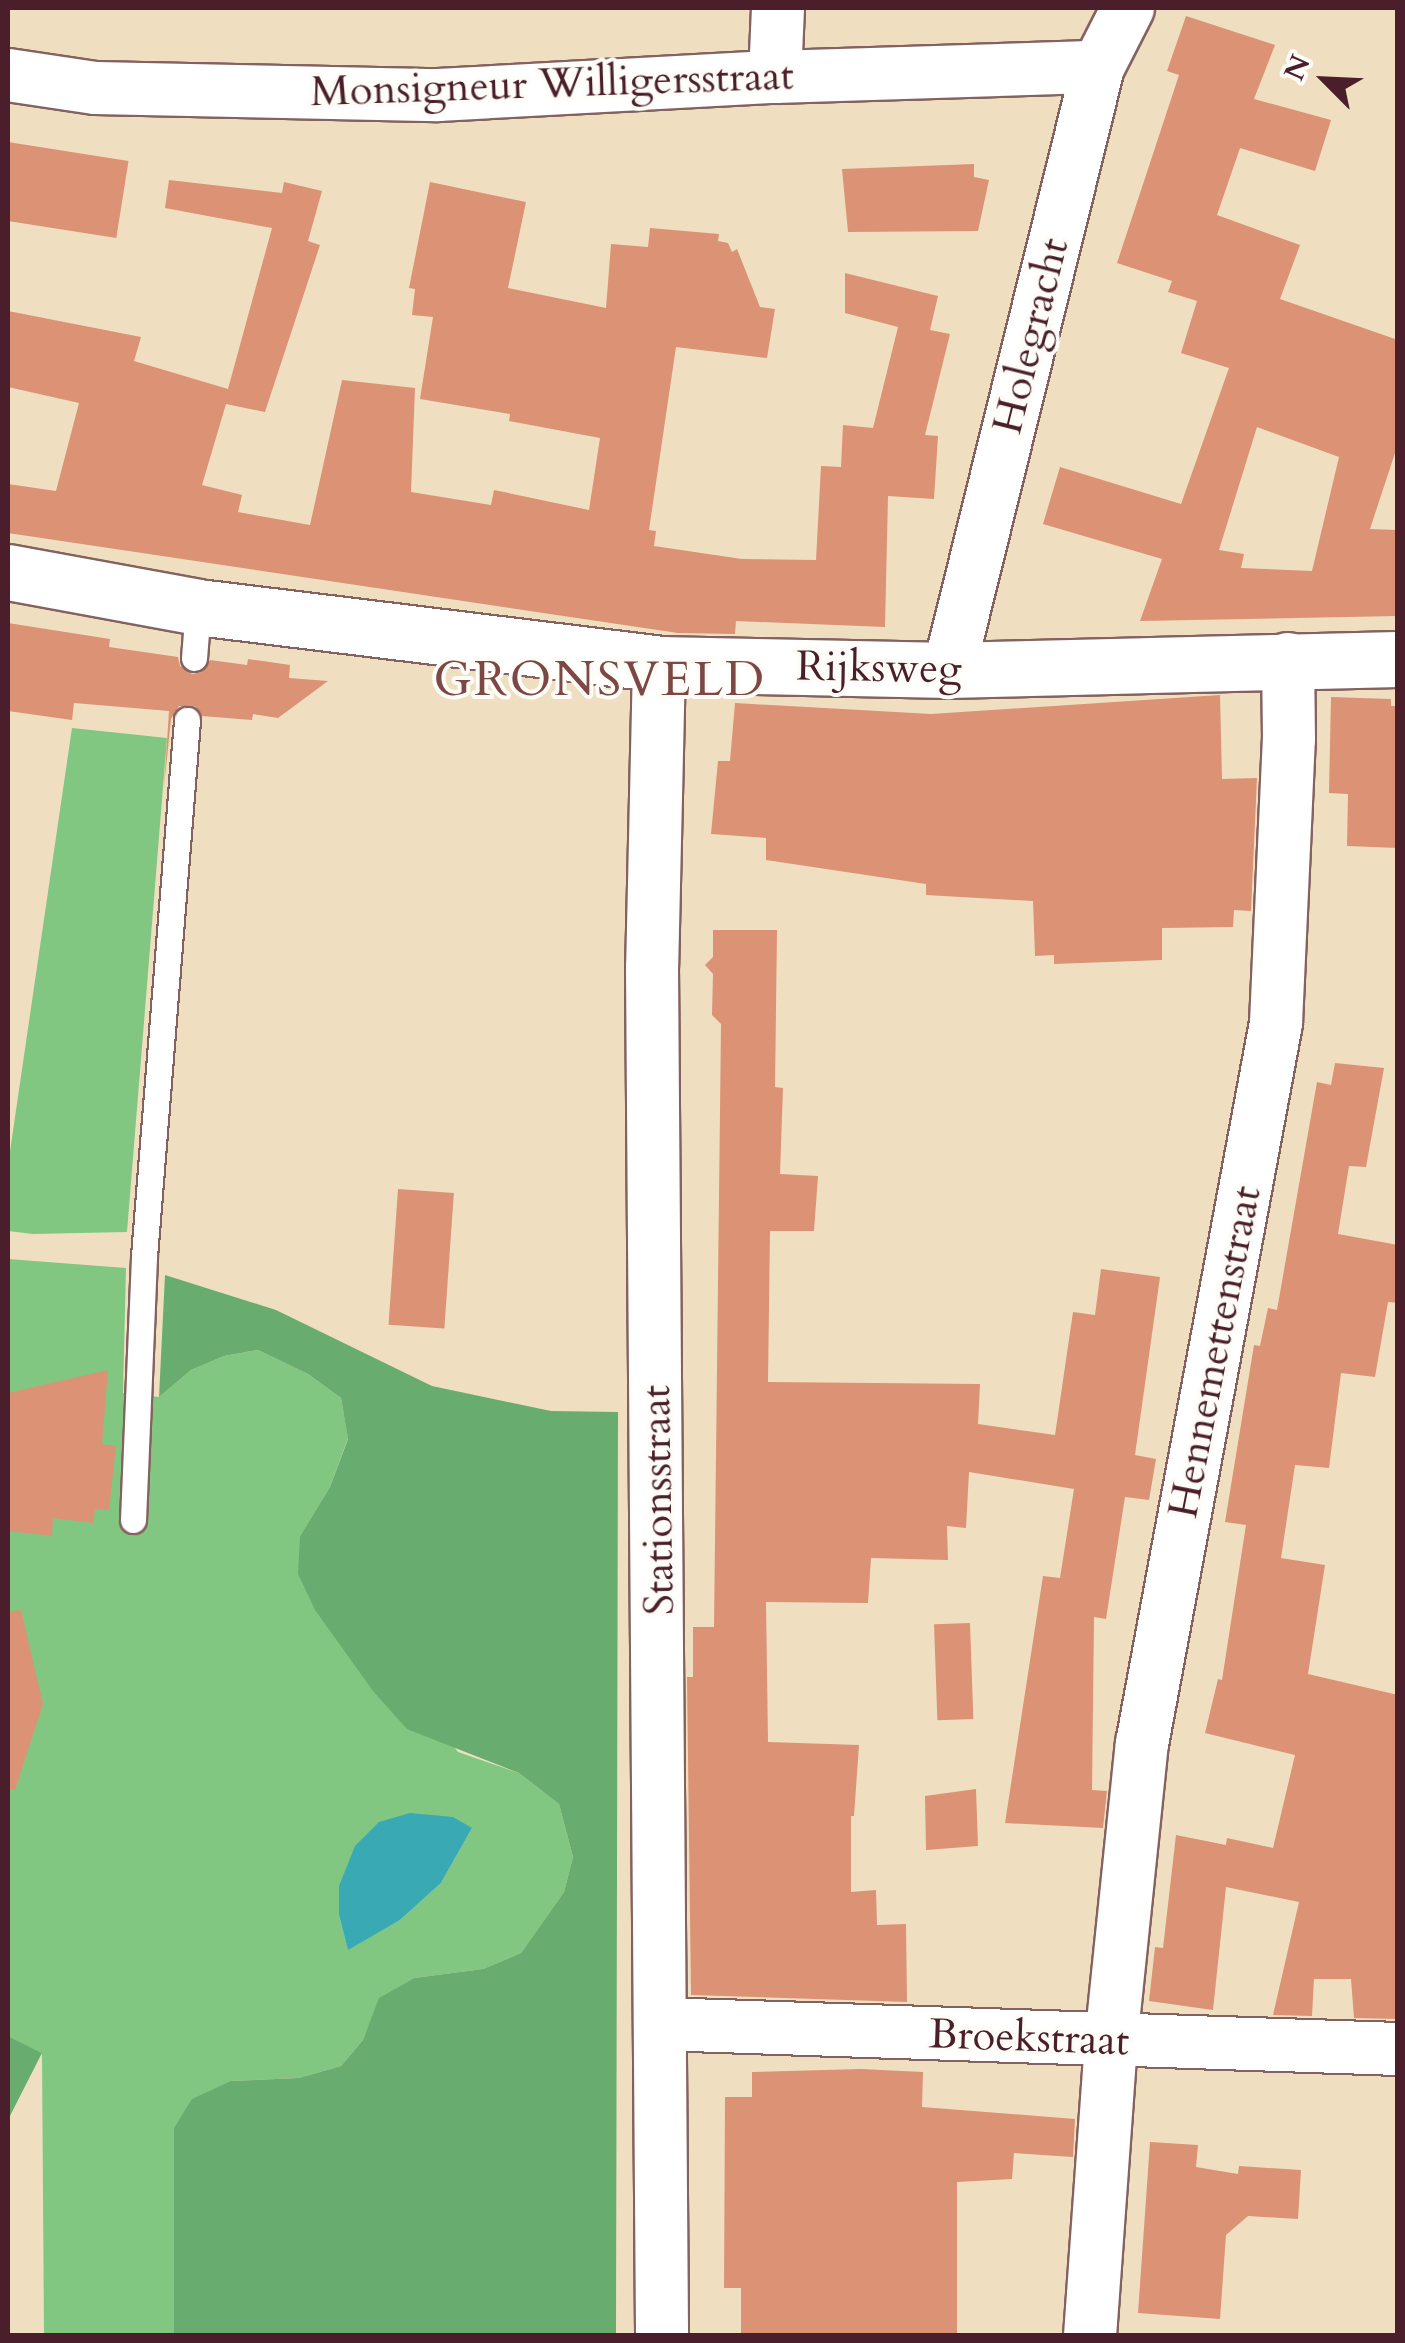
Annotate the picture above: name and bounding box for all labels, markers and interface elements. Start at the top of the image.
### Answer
north arrow [1275,30,1375,130]
text: N [1275,49,1320,87]
street label: Monsigneur Willigersstraat [309,50,795,118]
street label: Holegracht [982,233,1080,439]
street label: Rijksweg [796,641,962,695]
district label: GRONSVELD [433,651,767,709]
street label: Hennemettenstraat [1158,1182,1272,1522]
street label: Stationsstraat [631,1384,685,1616]
street label: Broekstraat [928,2009,1130,2067]

